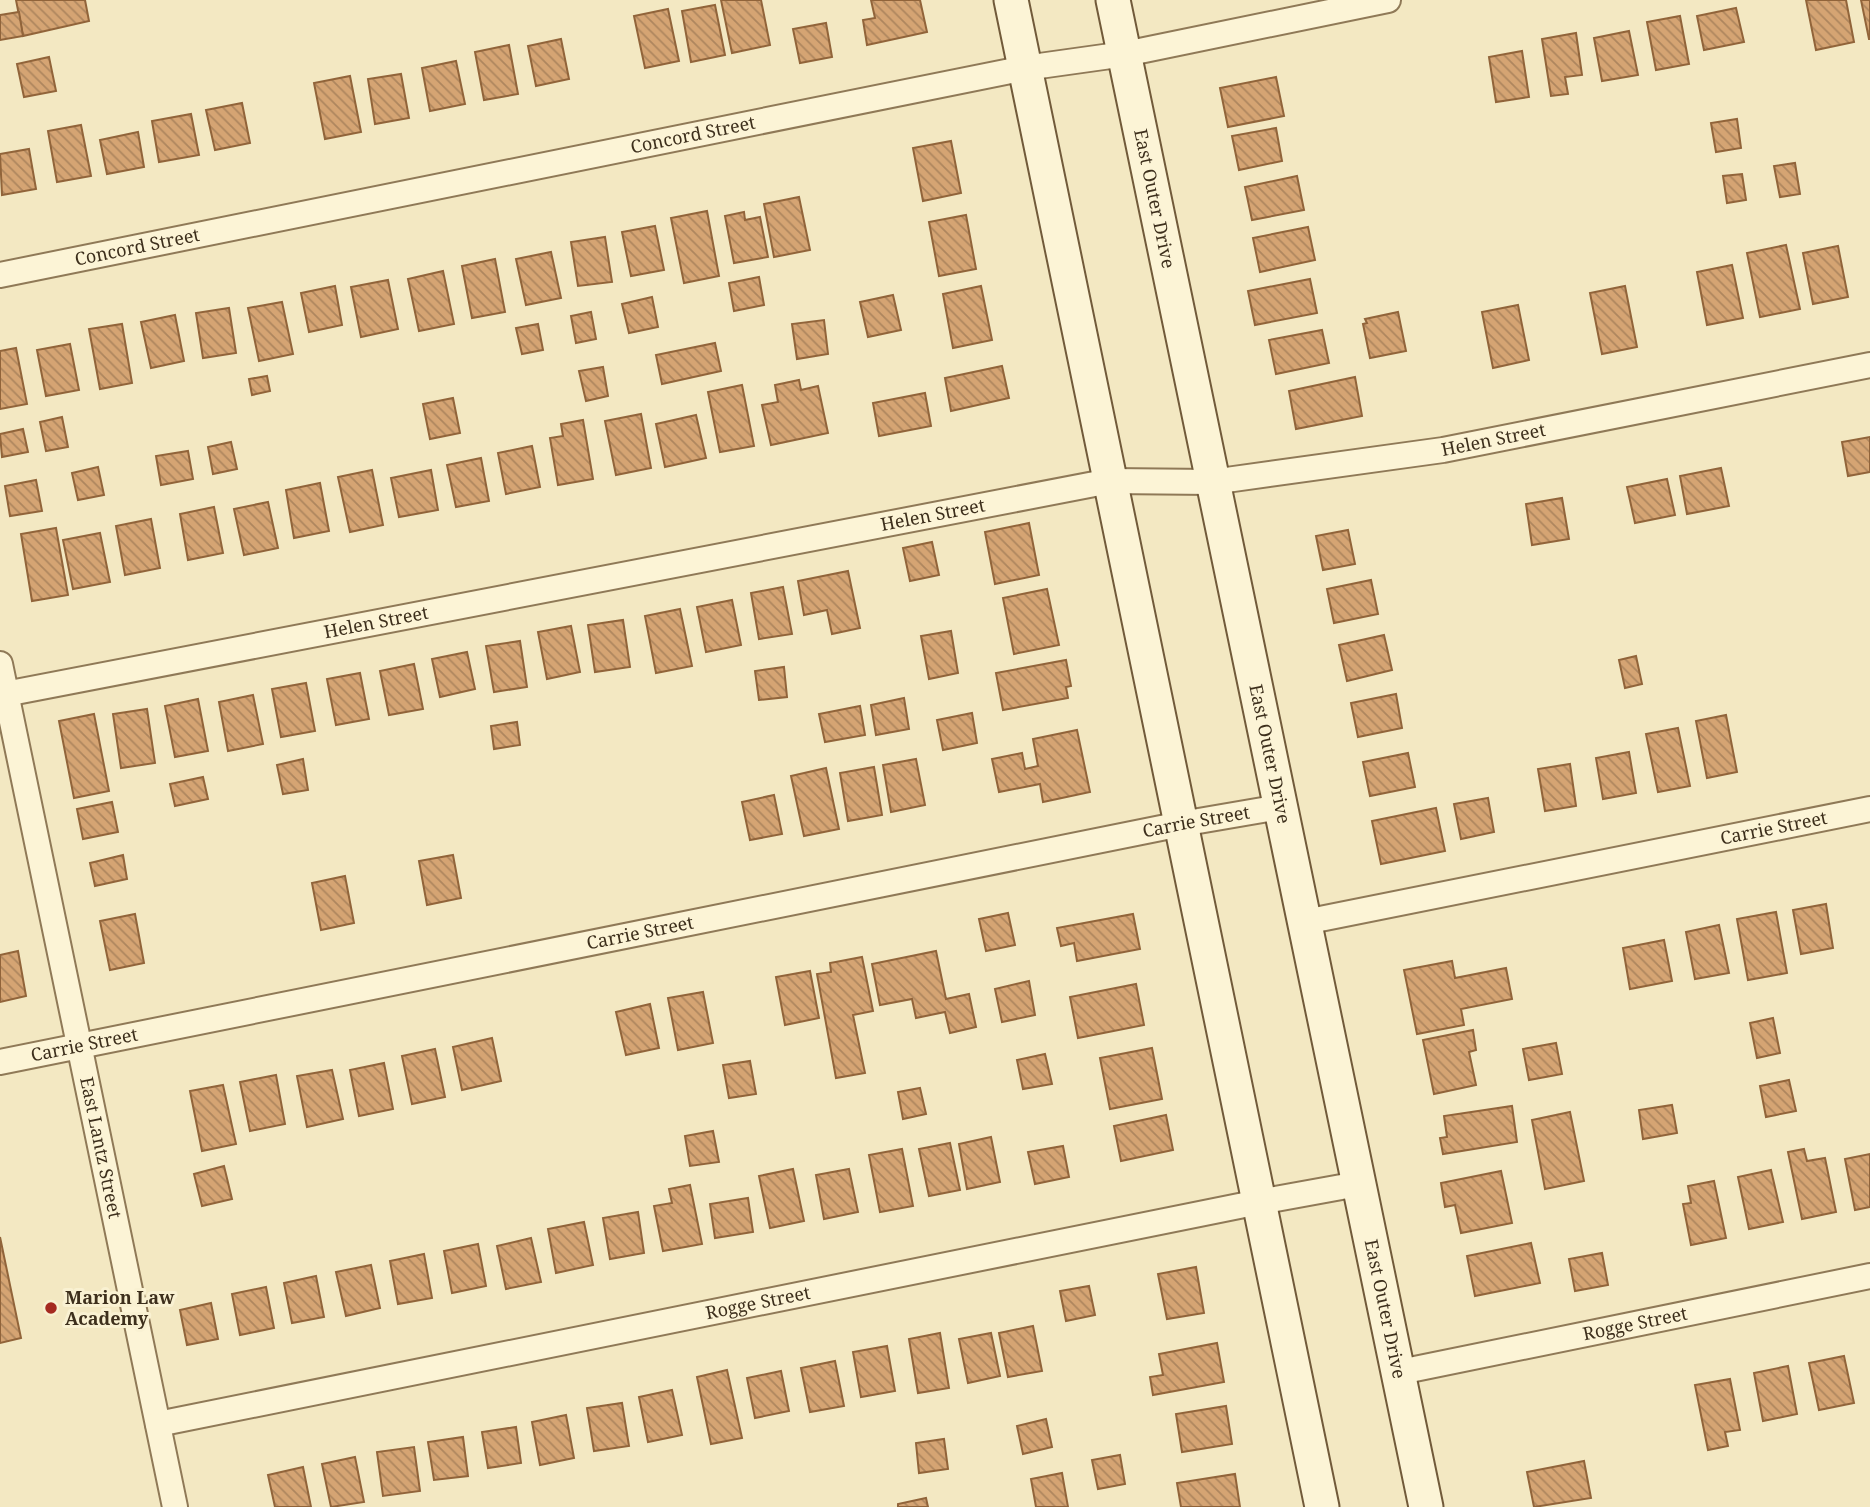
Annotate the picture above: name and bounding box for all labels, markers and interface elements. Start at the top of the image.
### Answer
street label: Concord Street [628,110,757,158]
street label: East Outer Drive [1129,127,1181,270]
street label: Concord Street [73,222,202,271]
street label: Helen Street [1439,417,1547,461]
street label: Helen Street [878,492,987,536]
street label: Helen Street [322,600,430,643]
street label: East Outer Drive [1244,682,1297,826]
street label: Carrie Street [1140,799,1251,842]
street label: Carrie Street [1718,805,1829,850]
street label: Carrie Street [584,910,695,955]
street label: Carrie Street [29,1022,140,1067]
street label: East Lantz Street [75,1075,128,1220]
street label: East Outer Drive [1360,1237,1412,1381]
street label: Rogge Street [703,1280,812,1324]
place label: Marion Law Academy [65,1285,175,1330]
marker: Marion Law Academy [43,1300,59,1316]
street label: Rogge Street [1581,1301,1689,1345]

